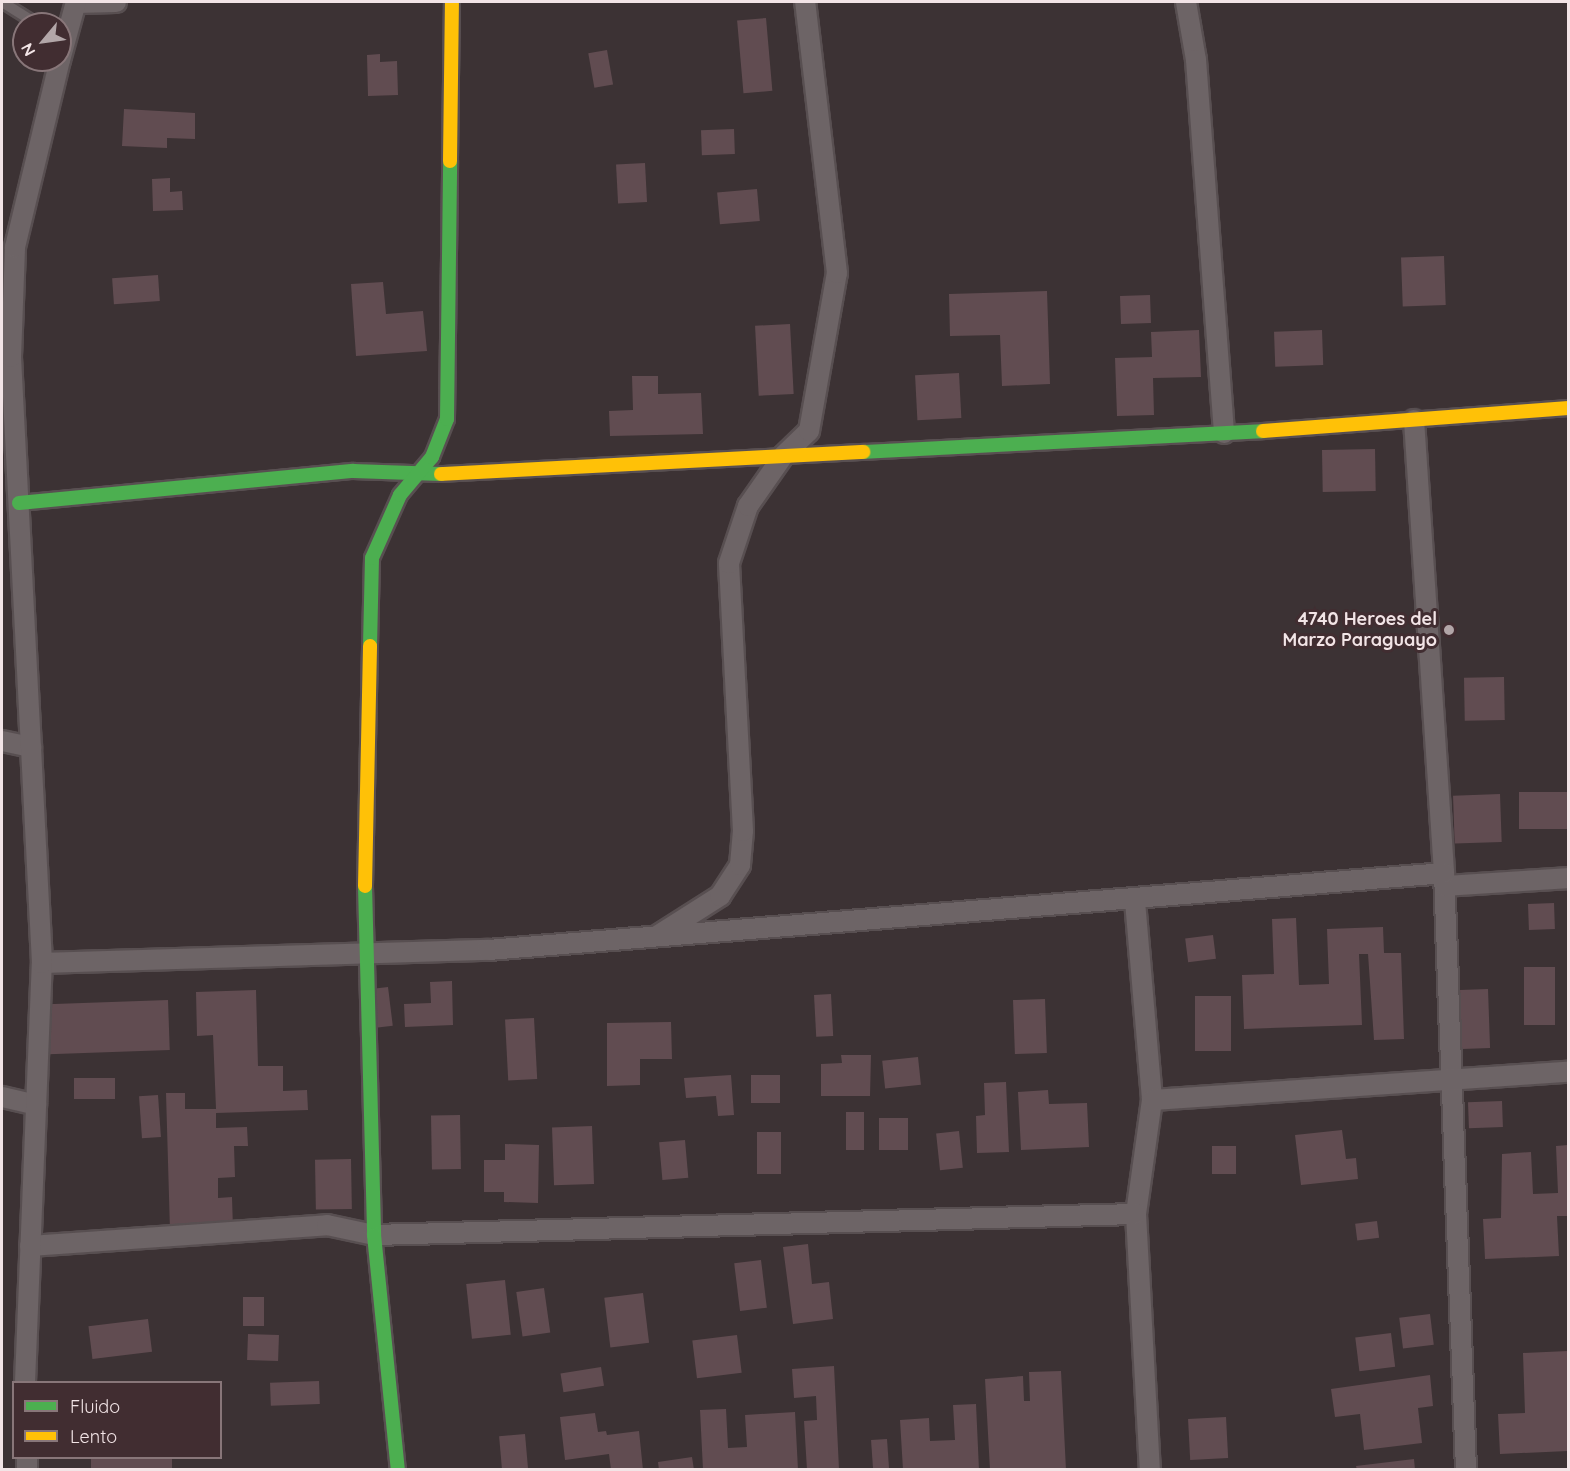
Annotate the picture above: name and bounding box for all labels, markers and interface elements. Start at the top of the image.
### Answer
north arrow [12,12,72,72]
text: N [16,40,40,60]
place label: 4740 Heroes del Marzo Paraguayo [1282,609,1437,652]
marker: 4740 Heroes del Marzo Paraguayo [1442,623,1456,637]
legend [12,1381,222,1459]
text: Fluido [70,1395,120,1418]
text: Lento [70,1425,117,1448]

